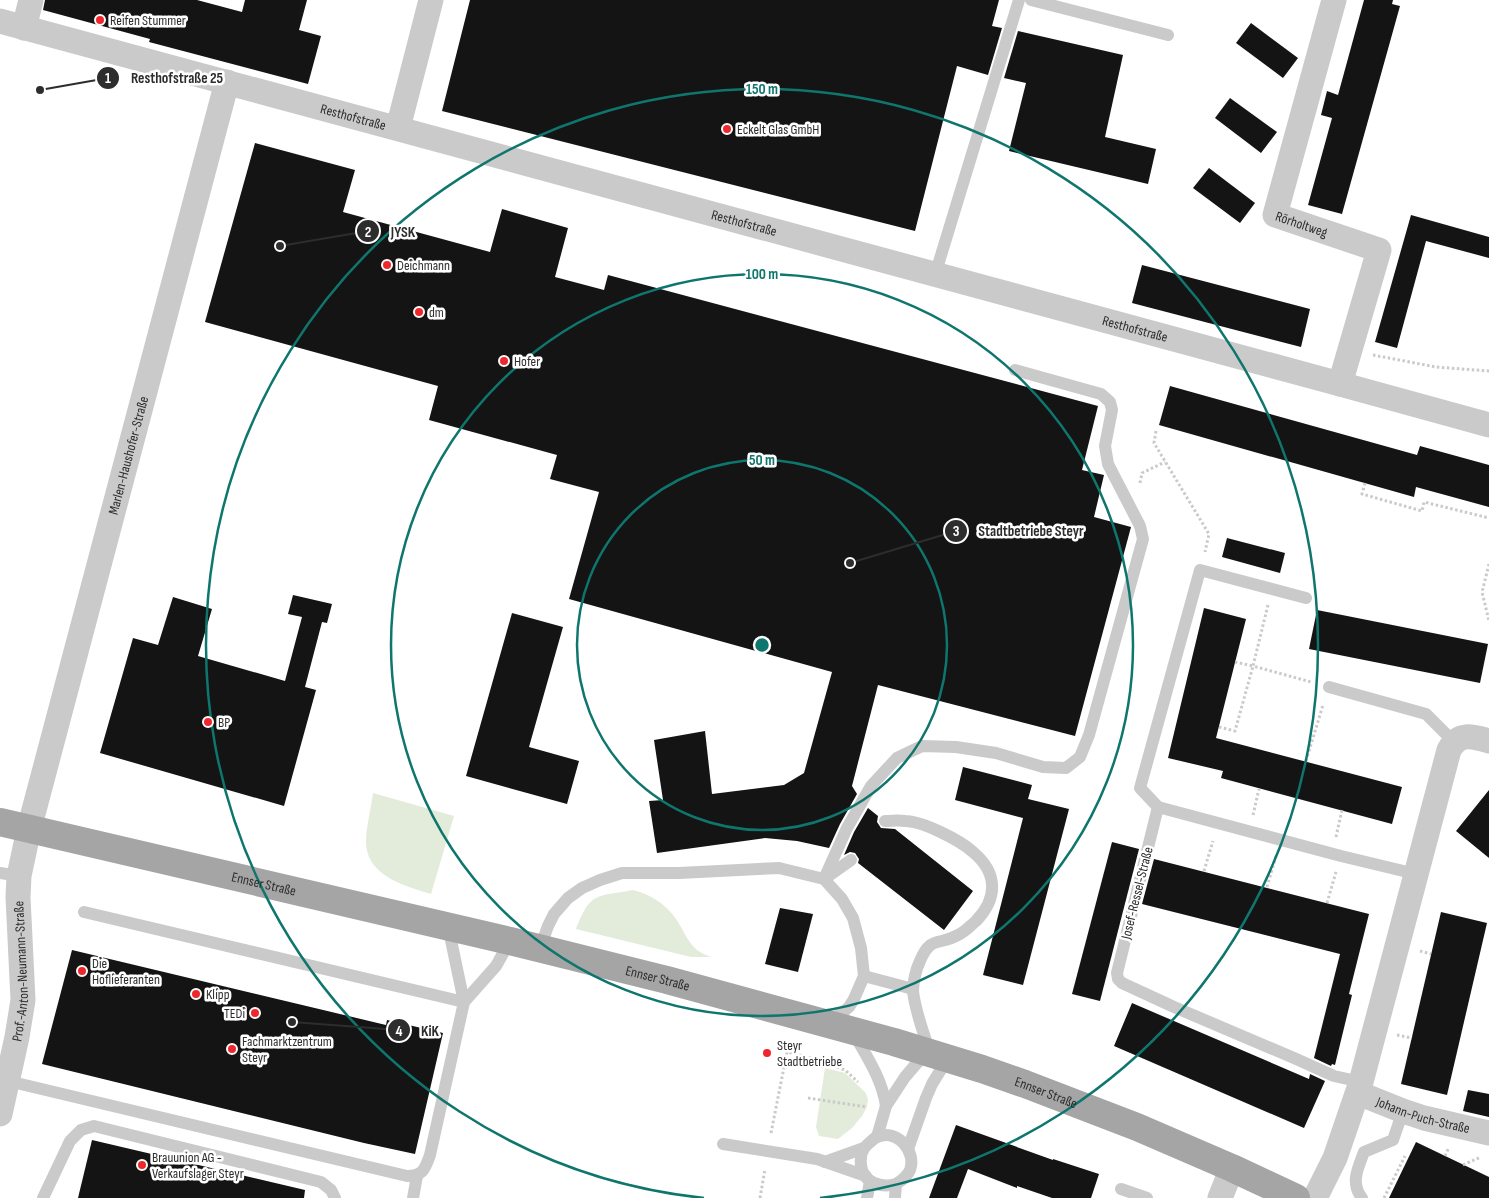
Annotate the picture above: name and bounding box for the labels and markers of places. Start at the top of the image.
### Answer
place label: Reifen Stummer [110,12,186,29]
marker: Reifen Stummer [94,14,106,26]
callout: Resthofstraße 25 [96,63,233,93]
place label: Eckelt Glas GmbH [737,121,819,138]
marker: Eckelt Glas GmbH [721,123,733,135]
callout: JYSK [355,216,425,246]
place label: Deichmann [397,257,450,274]
marker: Deichmann [381,259,393,271]
place label: dm [429,304,444,321]
marker: dm [413,306,425,318]
place label: Hofer [514,353,540,370]
marker: Hofer [498,355,510,367]
callout: Stadtbetriebe Steyr [943,516,1094,546]
centre of rings [753,636,771,654]
place label: BP [218,714,230,731]
marker: BP [202,716,214,728]
place label: Die Hoflieferanten [92,955,160,988]
marker: Die Hoflieferanten [76,965,88,977]
place label: Klipp [206,986,230,1003]
marker: Klipp [190,988,202,1000]
place label: TEDi [224,1005,245,1022]
marker: TEDi [249,1007,261,1019]
callout: KiK [386,1015,449,1045]
place label: Fachmarktzentrum Steyr [242,1033,332,1066]
place label: Steyr Stadtbetriebe [777,1037,842,1070]
marker: Fachmarktzentrum Steyr [226,1043,238,1055]
marker: Steyr Stadtbetriebe [761,1047,773,1059]
place label: Brauunion AG - Verkaufslager Steyr [152,1149,244,1182]
marker: Brauunion AG - Verkaufslager Steyr [136,1159,148,1171]

